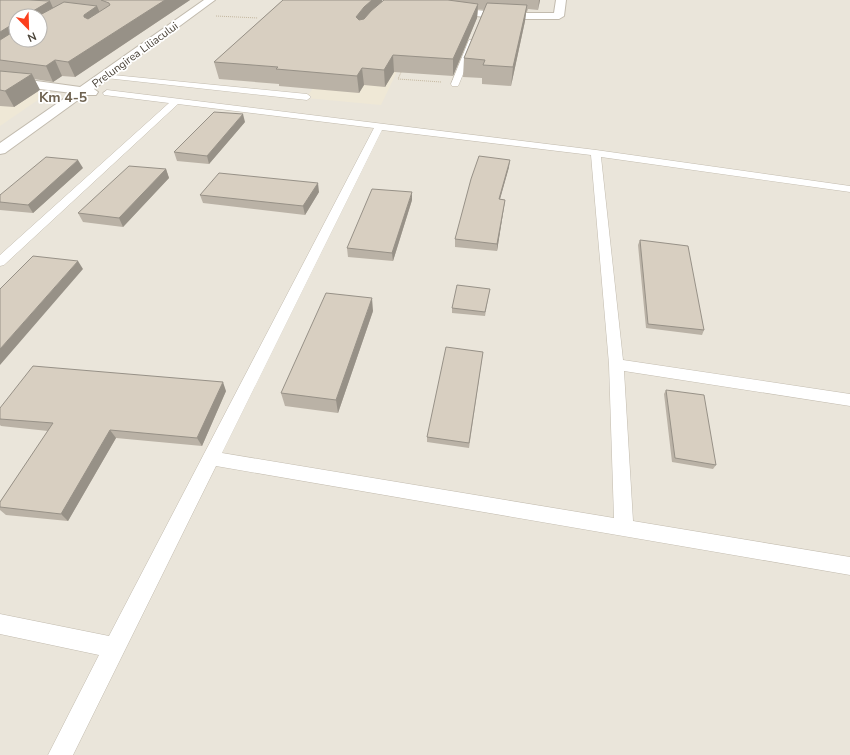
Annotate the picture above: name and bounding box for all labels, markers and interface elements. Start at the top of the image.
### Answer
north arrow [8,8,48,48]
street label: Prelungirea Liliacului [89,19,181,91]
text: N [25,28,38,45]
district label: Km 4-5 [39,88,87,107]

